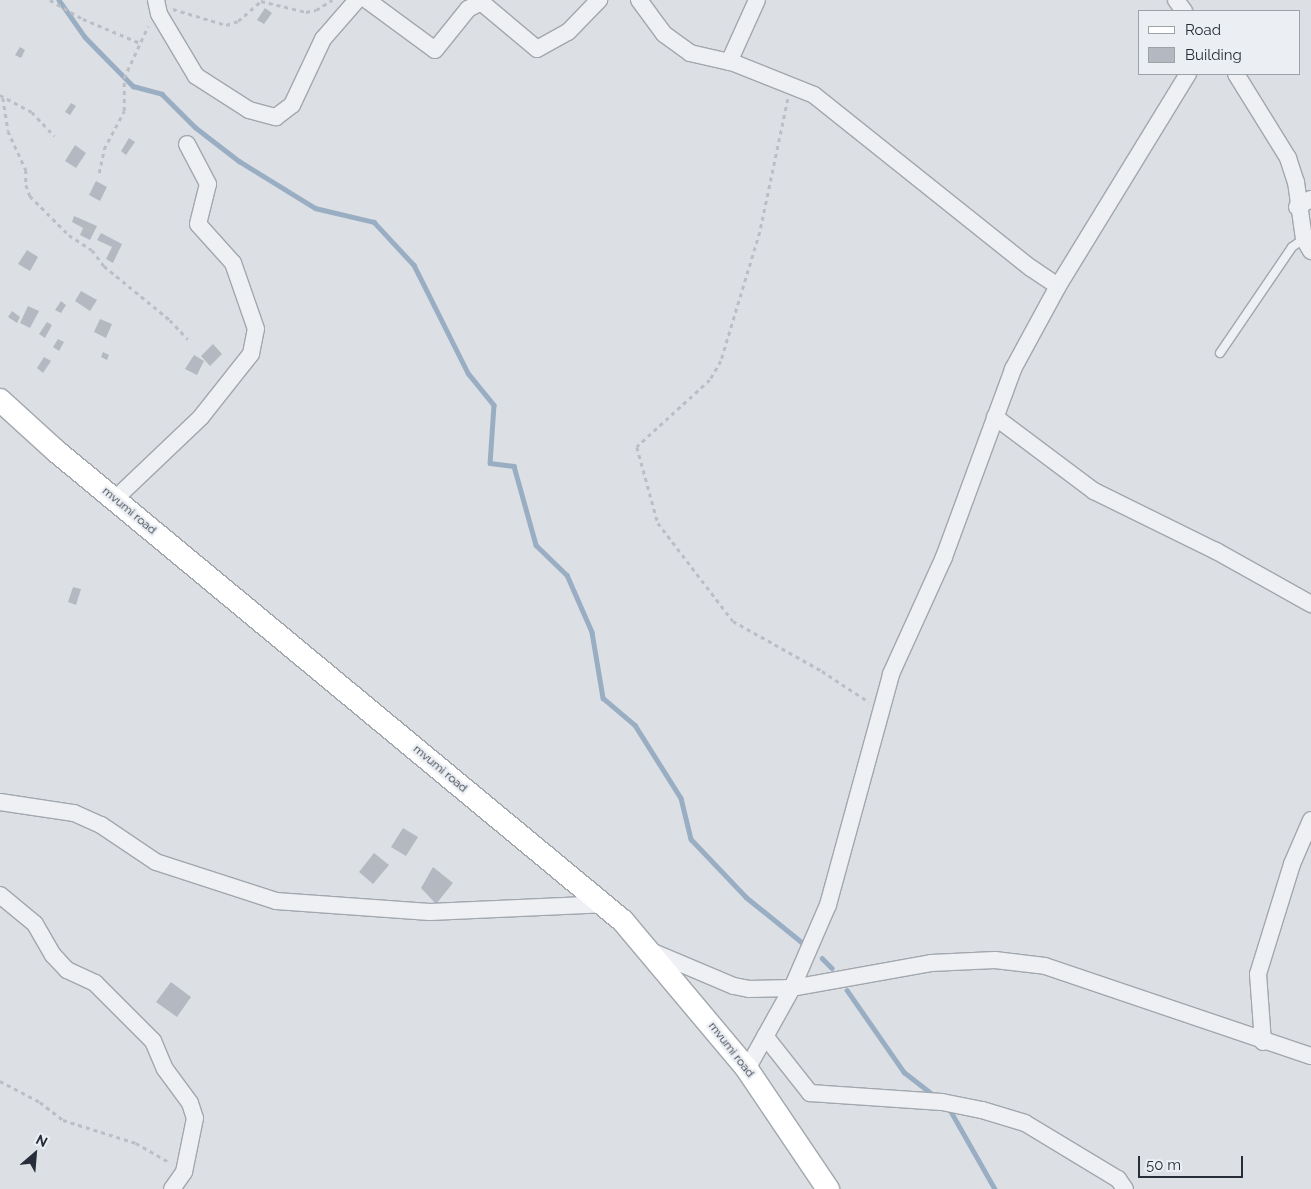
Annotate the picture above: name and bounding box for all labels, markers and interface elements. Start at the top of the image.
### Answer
legend [1138,10,1301,75]
text: Road [1185,21,1221,39]
text: Building [1185,46,1242,64]
street label: mvumi road [99,484,159,538]
street label: mvumi road [410,742,470,796]
street label: mvumi road [705,1019,757,1081]
north arrow [10,1129,60,1179]
text: N [33,1131,50,1150]
scale bar [1141,1146,1246,1178]
text: 50 m [1146,1156,1181,1174]

